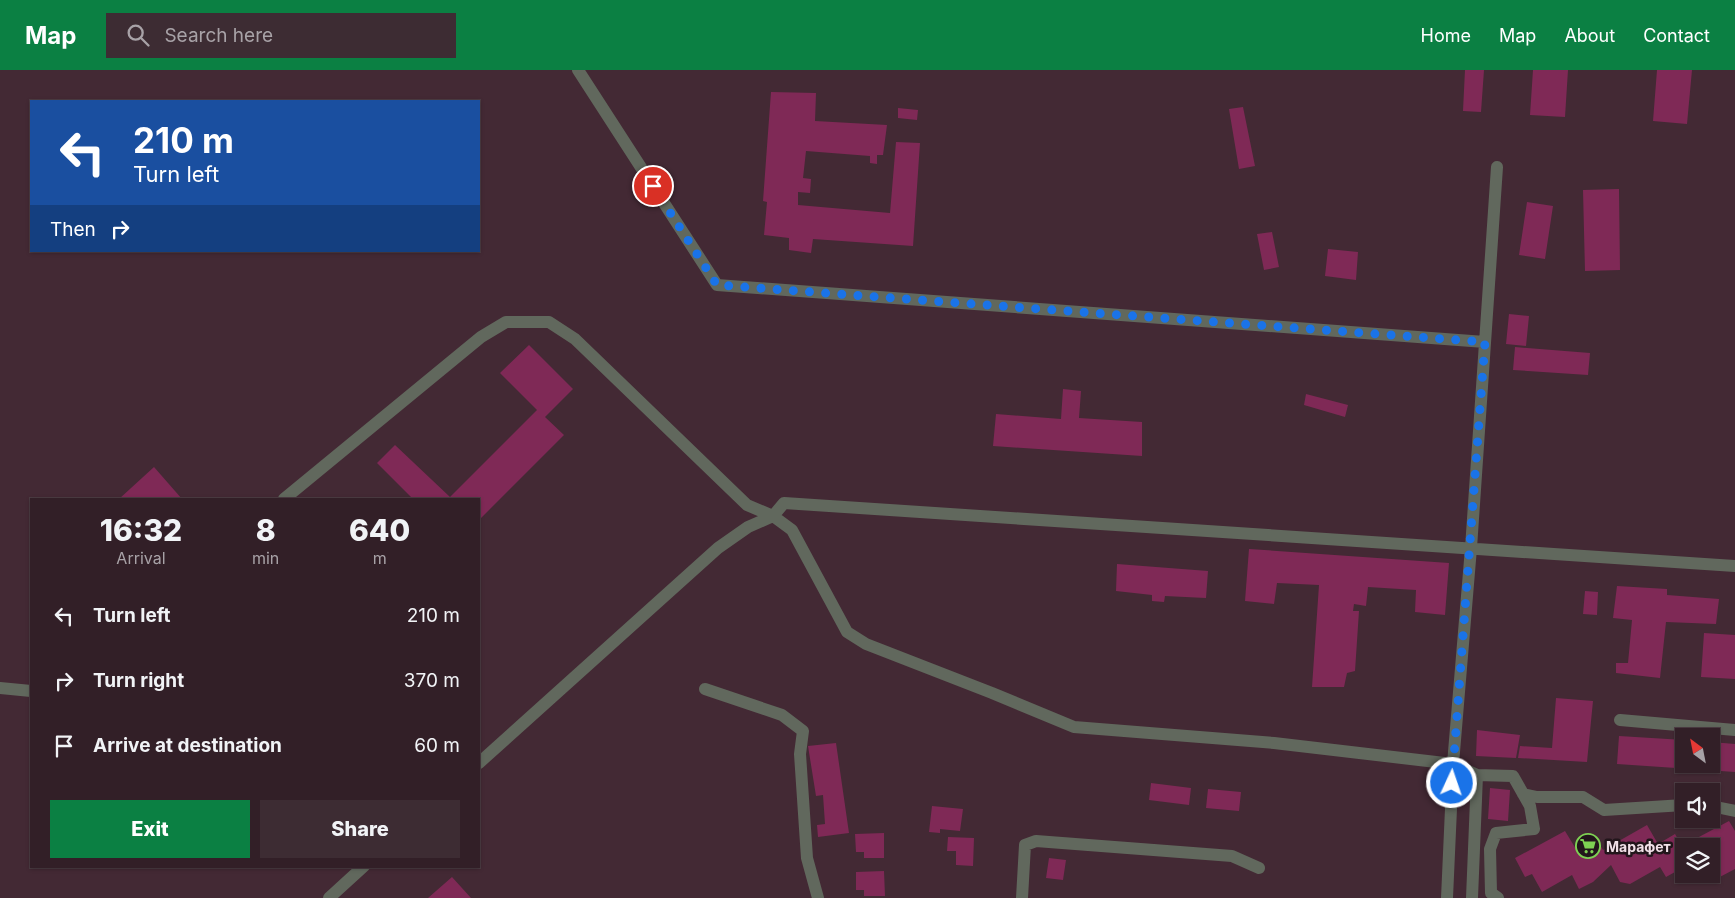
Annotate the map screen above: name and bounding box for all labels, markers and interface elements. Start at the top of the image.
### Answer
search box [106,13,456,58]
text: Map [25,21,76,50]
icon: search [124,21,152,49]
text: Search here [164,24,273,47]
text: Home [1421,25,1471,46]
text: Map [1499,25,1536,46]
text: About [1564,25,1615,46]
text: Contact [1643,25,1710,46]
text: 210 m [133,119,234,161]
icon: left [50,120,115,185]
text: Turn left [133,161,219,187]
pin [632,165,674,207]
icon: arrive [639,172,667,200]
icon: right [106,215,134,243]
text: Then [50,218,96,241]
text: 16:32 [100,512,182,548]
text: 8 [256,512,276,548]
text: 640 [349,512,410,548]
text: Arrival [116,548,166,568]
text: min [252,548,279,568]
text: m [373,548,387,568]
icon: left [50,602,78,630]
text: Turn left [93,604,171,627]
text: 210 m [407,604,460,627]
icon: right [50,667,78,695]
text: Turn right [93,669,184,692]
text: 370 m [404,669,460,692]
north arrow [1675,728,1720,772]
map controls [1675,728,1720,883]
icon: arrive [50,732,78,760]
text: Arrive at destination [93,734,282,757]
text: 60 m [414,734,460,757]
position arrow [1425,756,1477,808]
button: sound [1675,783,1720,828]
button: Exit [50,800,250,858]
button: Share [260,800,460,858]
supermarket icon: Марафет [1575,833,1601,859]
place label: Марафет [1606,838,1671,855]
button: layers [1675,838,1720,883]

